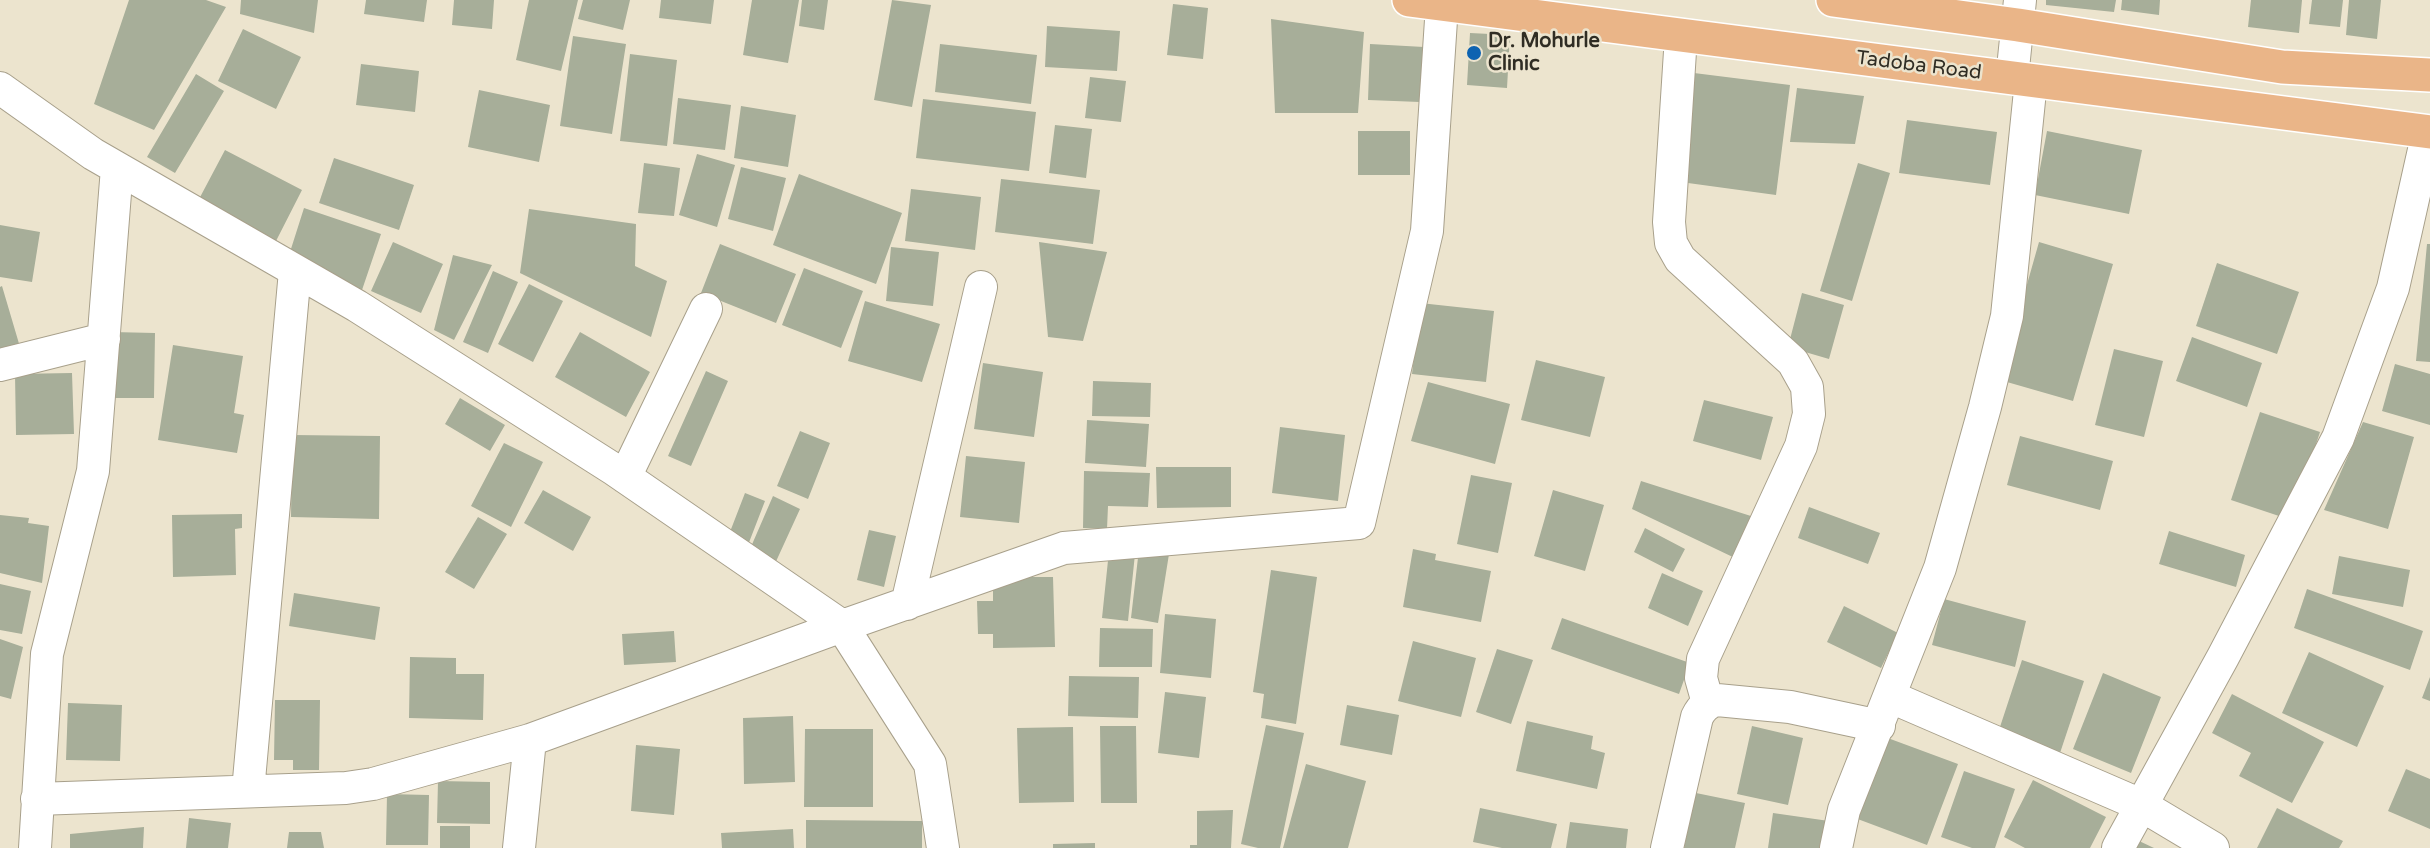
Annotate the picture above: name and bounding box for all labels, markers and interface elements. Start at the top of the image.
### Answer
place label: Dr. Mohurle Clinic [1488,30,1600,77]
marker: Dr. Mohurle Clinic [1465,44,1483,62]
street label: Tadoba Road [1855,46,1983,86]

